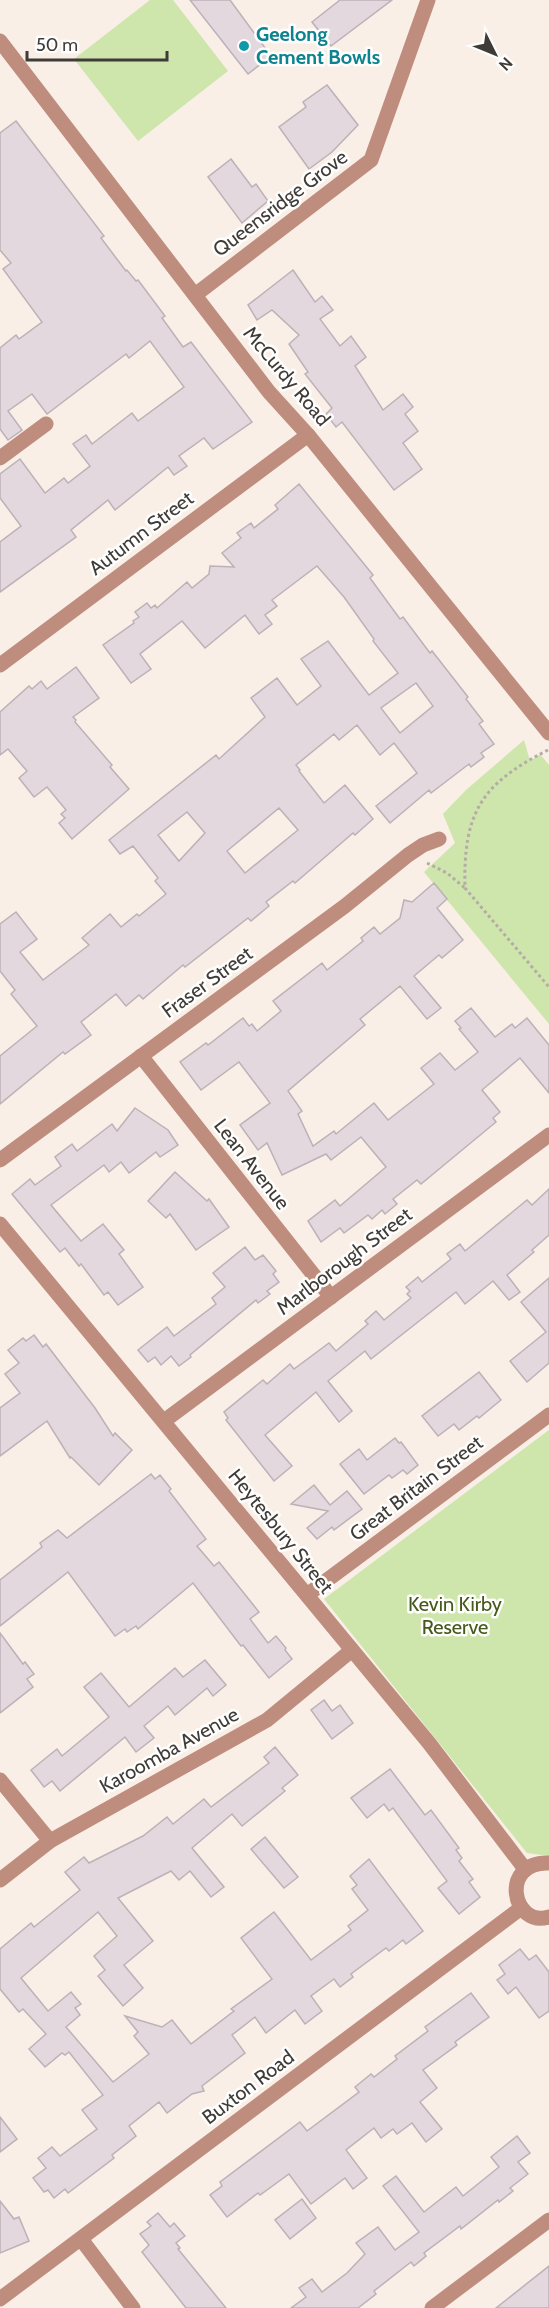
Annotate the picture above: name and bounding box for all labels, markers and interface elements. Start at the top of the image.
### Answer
place label: Geelong Cement Bowls [256,22,380,69]
scale bar [27,24,166,62]
north arrow [465,24,525,84]
text: 50 m [36,34,78,56]
marker: Geelong Cement Bowls [237,39,251,53]
text: N [495,53,516,75]
street label: Queensridge Grove [208,145,352,261]
street label: McCurdy Road [238,321,336,431]
street label: Autumn Street [84,486,198,580]
street label: Fraser Street [157,941,257,1023]
street label: Lean Avenue [209,1114,295,1214]
street label: Marlborough Street [272,1202,417,1320]
street label: Great Britain Street [345,1430,487,1546]
street label: Heytesbury Street [223,1464,339,1598]
park label: Kevin Kirby Reserve [408,1592,502,1639]
street label: Karoomba Avenue [95,1702,243,1798]
street label: Buxton Road [197,2045,299,2129]

